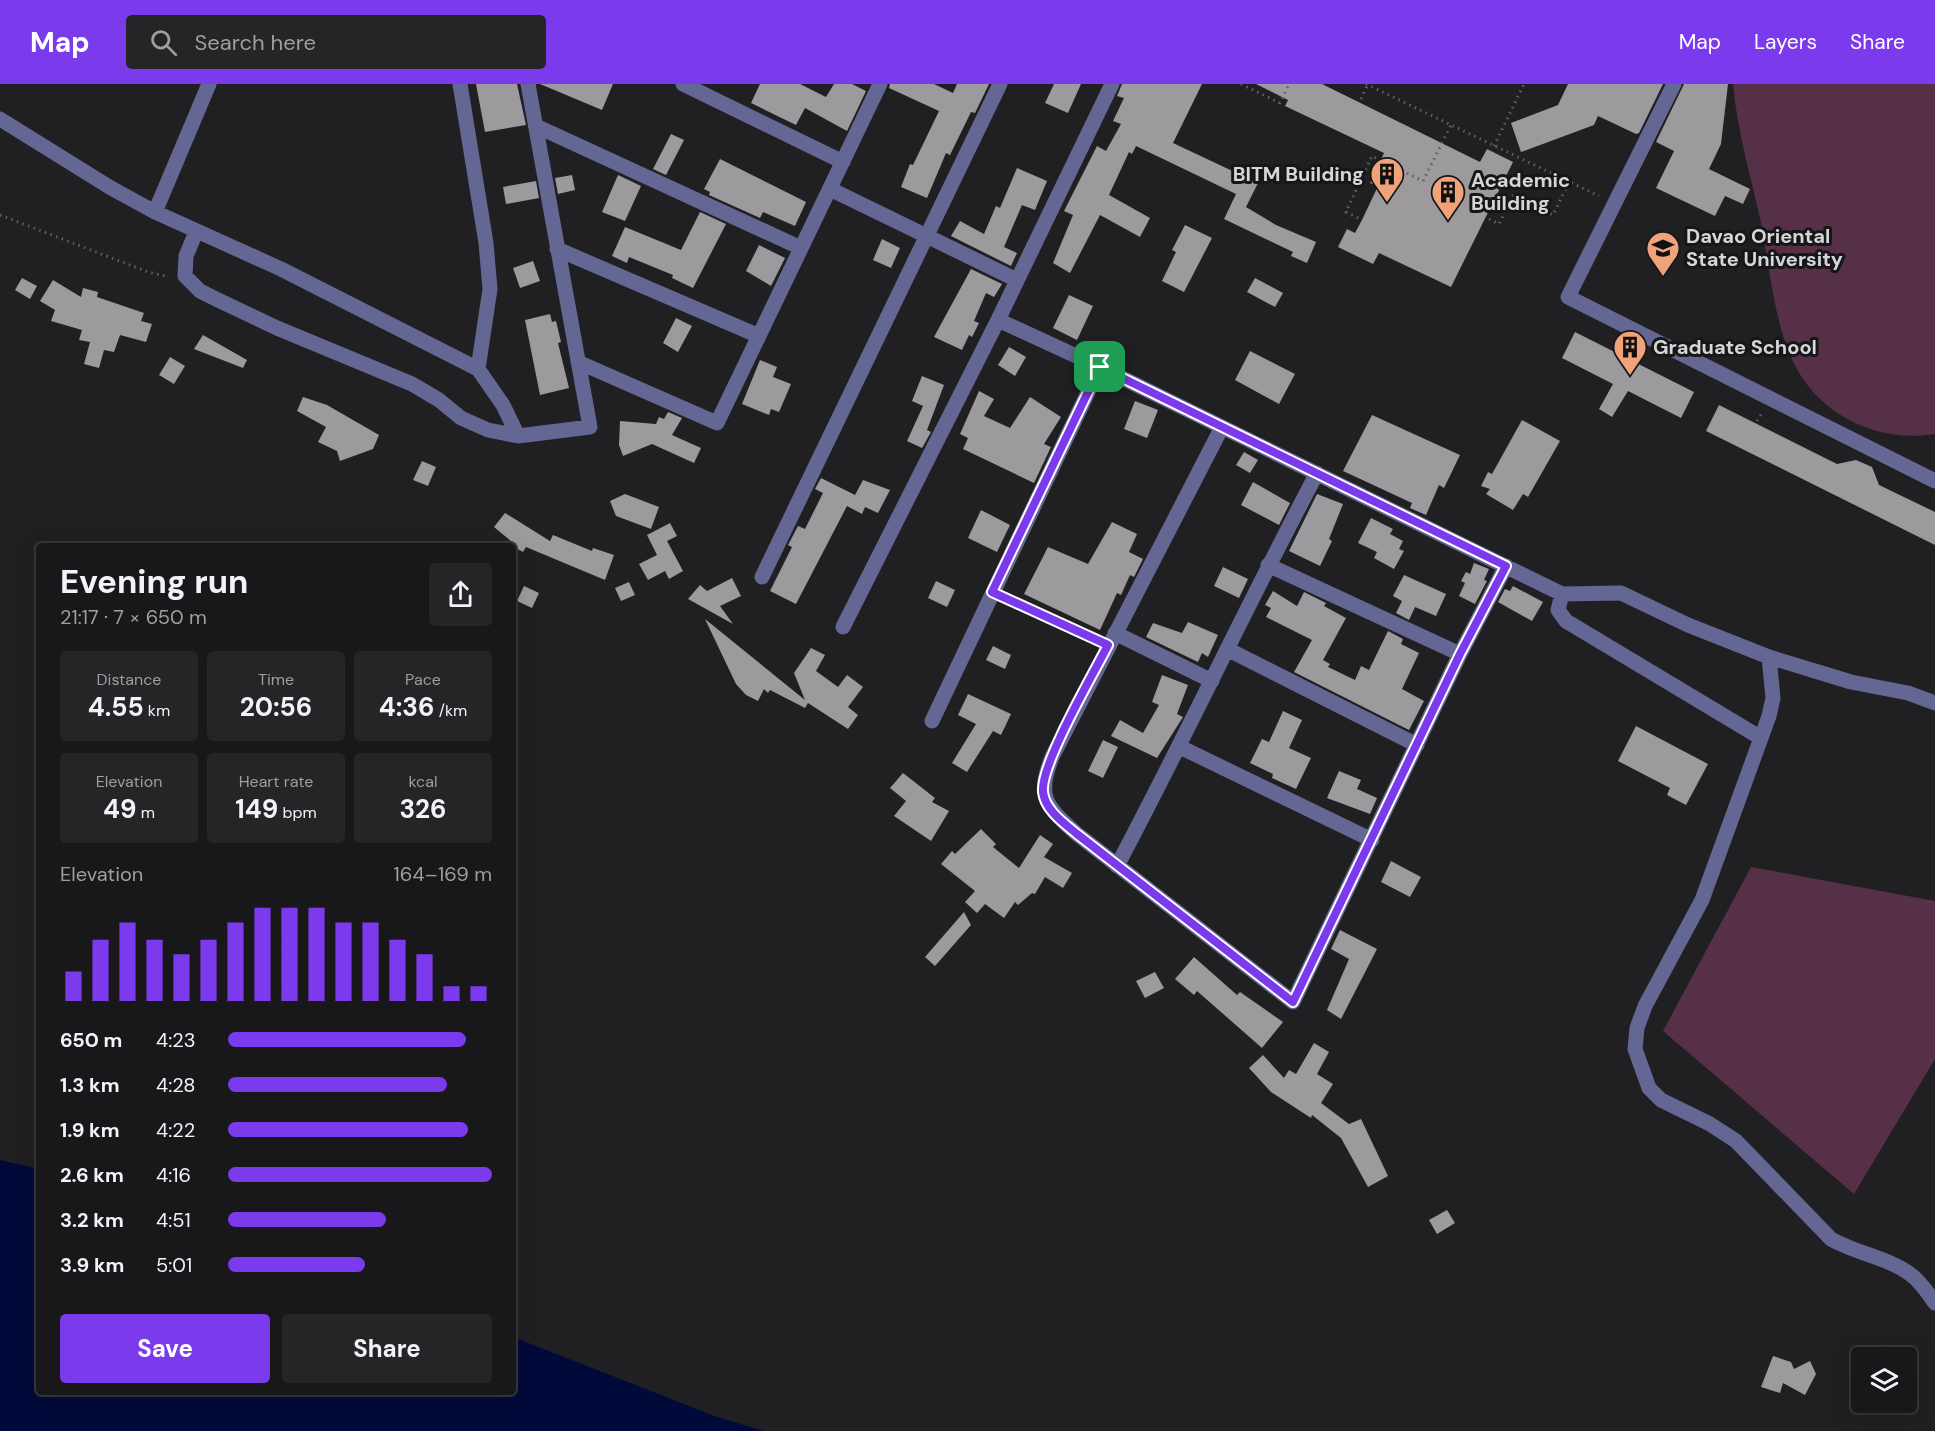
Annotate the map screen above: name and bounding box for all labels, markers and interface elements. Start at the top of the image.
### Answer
search box [126,15,546,69]
text: Map [30,24,90,61]
icon: search [147,26,180,59]
text: Search here [195,28,316,57]
text: Map [1679,28,1721,56]
text: Layers [1754,28,1817,56]
text: Share [1850,28,1905,56]
building icon: BITM Building [1369,156,1405,203]
place label: BITM Building [1233,161,1364,187]
place label: Academic Building [1471,167,1570,216]
building icon: Academic Building [1430,174,1466,221]
place label: Davao Oriental State University [1686,223,1843,272]
school or university icon: Davao Oriental State University [1645,230,1681,277]
building icon: Graduate School [1612,329,1648,376]
place label: Graduate School [1653,334,1817,360]
pin [1074,341,1125,392]
icon: arrive [1083,350,1116,383]
text: Evening run [60,560,248,603]
button: share [429,563,492,626]
text: 21:17 · 7 × 650 m [60,604,207,630]
text: Distance [97,669,161,690]
text: Time [258,669,294,690]
text: Pace [405,669,441,690]
text: 4.55 [88,690,144,724]
text: 20:56 [240,690,312,724]
text: 4:36 [379,690,434,724]
text: km [144,700,170,721]
text: /km [434,700,467,721]
text: Elevation [96,771,162,792]
text: Heart rate [239,771,313,792]
text: kcal [409,771,437,792]
text: 49 [103,792,136,826]
text: 149 [235,792,278,826]
text: 326 [399,792,447,826]
text: m [136,802,155,823]
text: bpm [278,802,317,823]
text: Elevation [60,861,143,887]
text: 164–169 m [394,861,492,887]
text: 650 m [60,1027,122,1053]
text: 4:23 [156,1027,196,1053]
text: 1.3 km [60,1072,119,1098]
text: 4:28 [156,1072,196,1098]
text: 1.9 km [60,1117,120,1143]
text: 4:22 [156,1117,195,1143]
text: 2.6 km [60,1162,124,1188]
text: 4:16 [156,1162,191,1188]
text: 3.2 km [60,1207,124,1233]
text: 4:51 [156,1207,191,1233]
text: 3.9 km [60,1252,124,1278]
text: 5:01 [156,1252,192,1278]
button: Save [60,1314,270,1383]
button: Share [282,1314,492,1383]
map controls [1851,1347,1917,1413]
button: layers [1851,1347,1917,1413]

